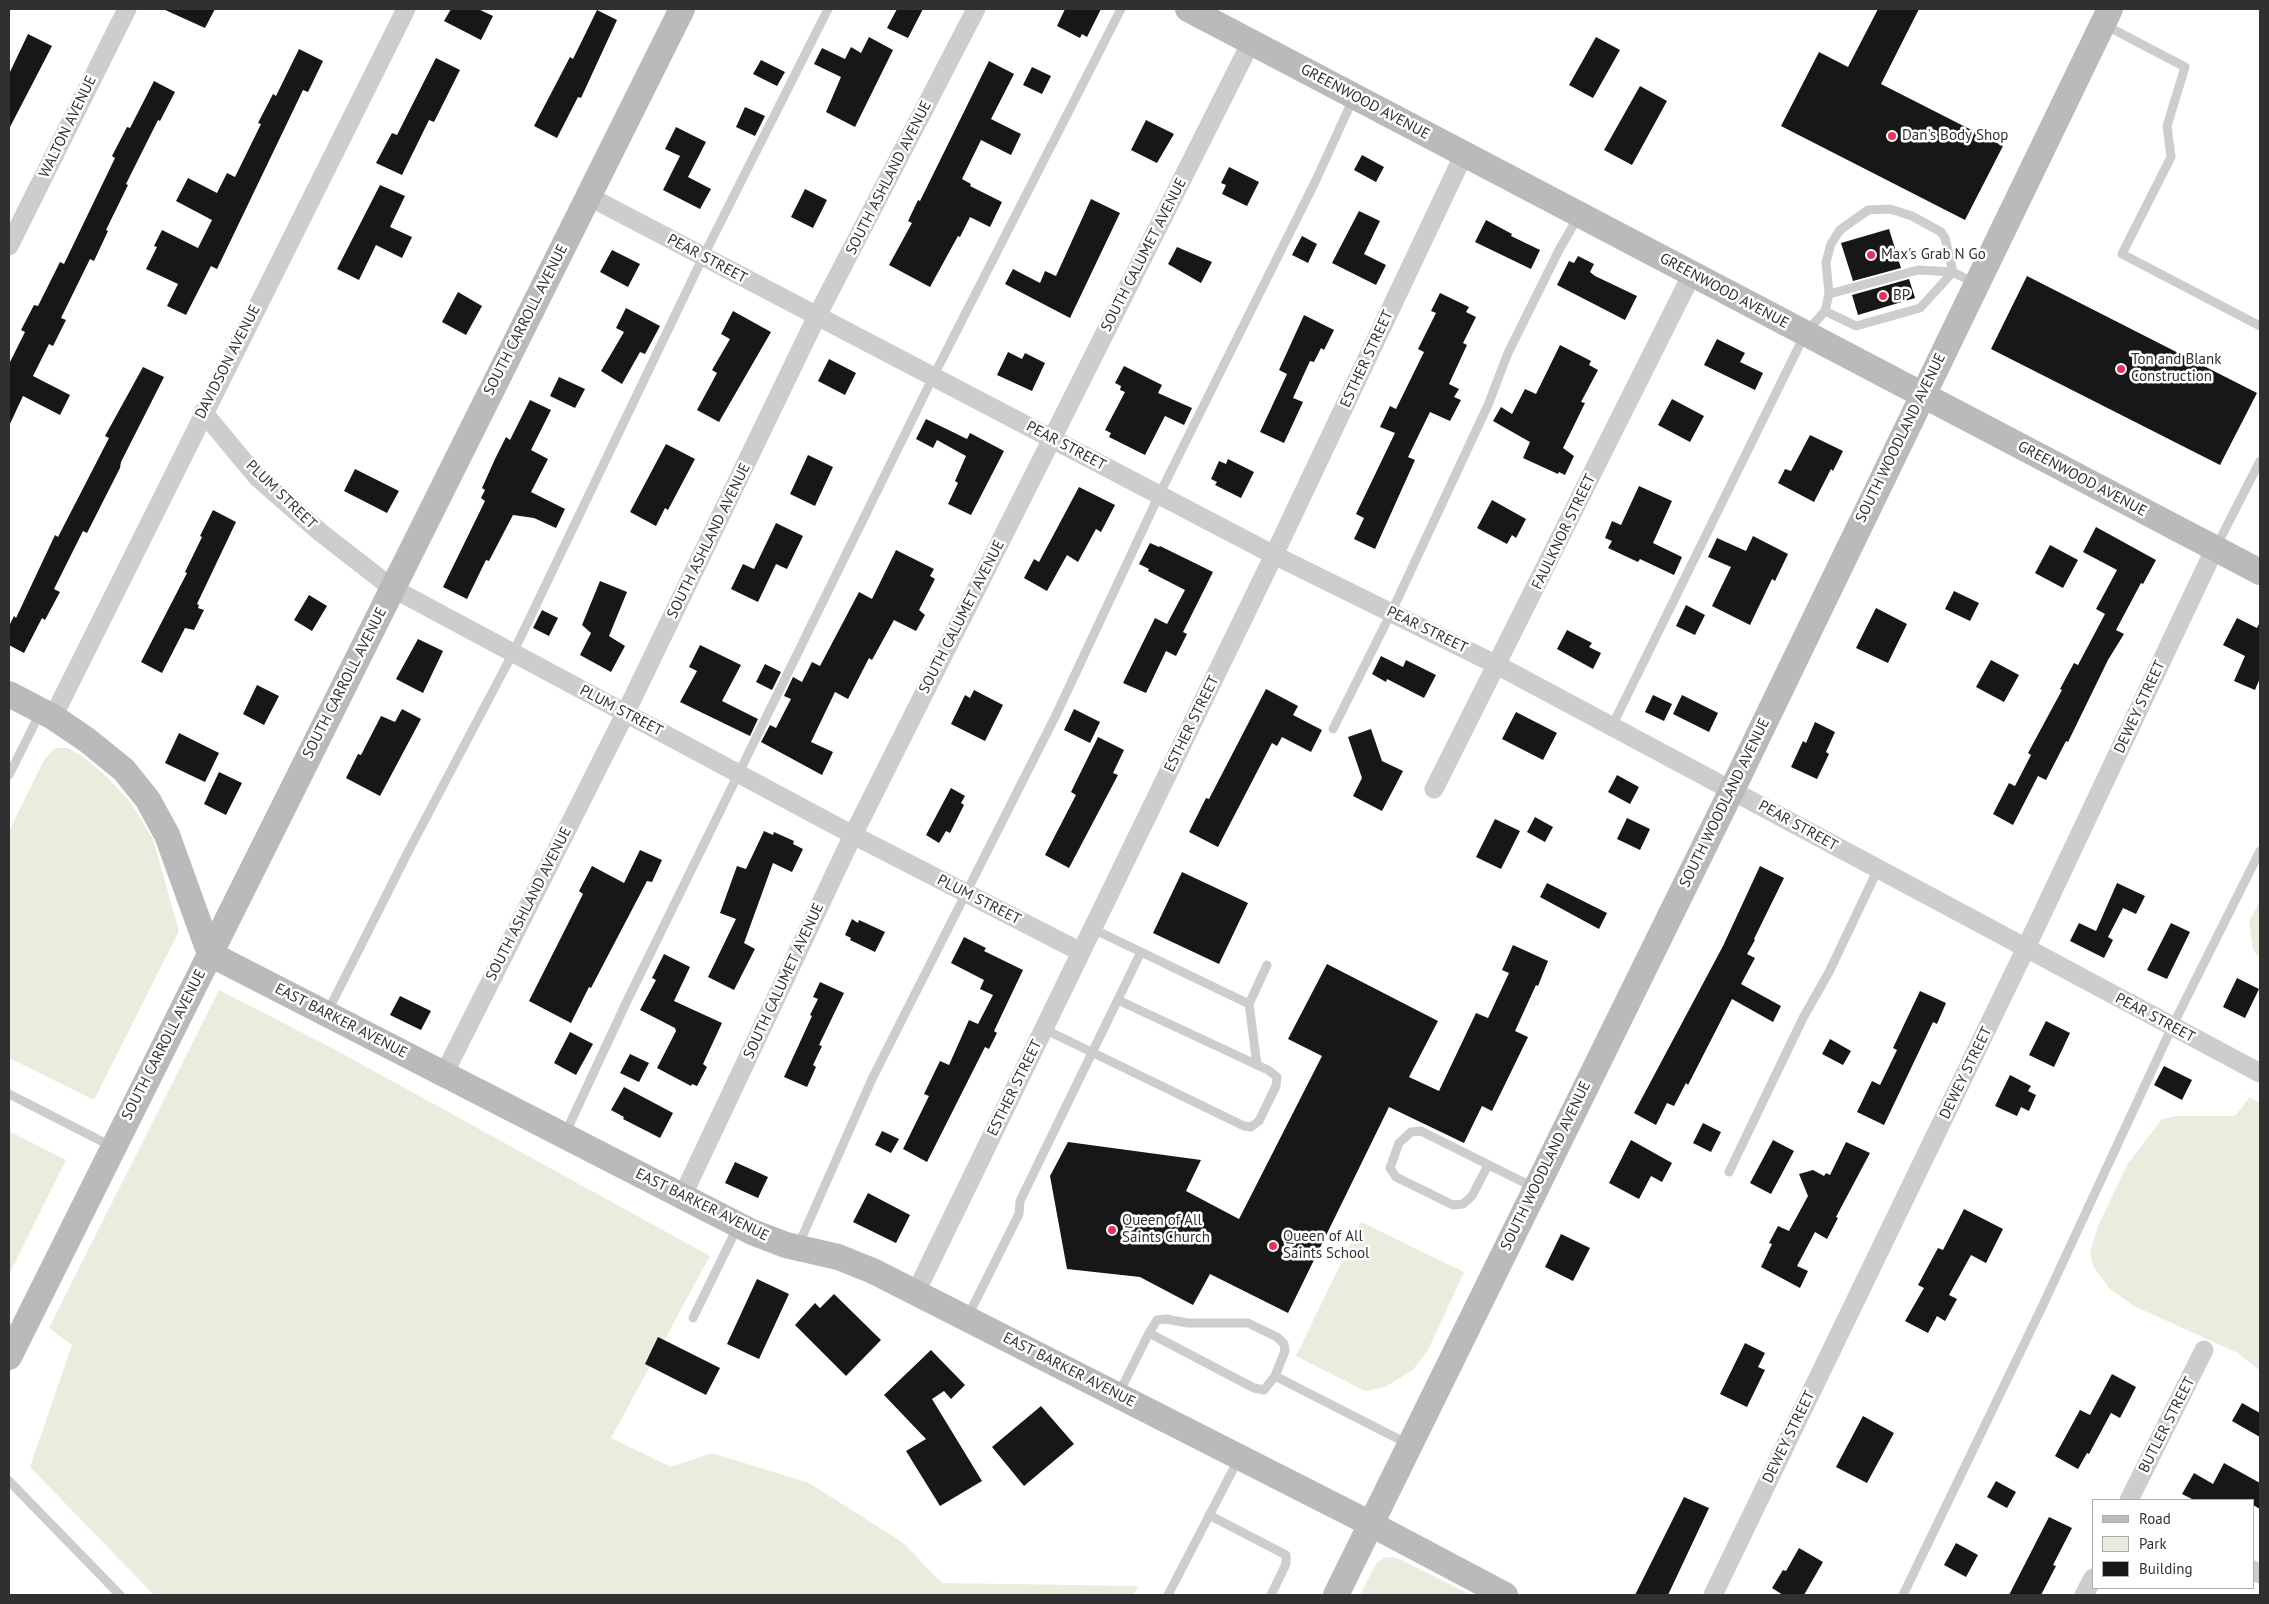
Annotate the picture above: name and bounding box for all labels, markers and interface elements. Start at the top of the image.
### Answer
street label: GREENWOOD AVENUE [1298,60,1432,144]
street label: WALTON AVENUE [36,73,100,181]
street label: SOUTH ASHLAND AVENUE [842,98,936,258]
place label: Dan's Body Shop [1902,127,2008,145]
marker: Dan's Body Shop [1886,130,1898,142]
street label: SOUTH CALUMET AVENUE [1097,175,1191,335]
street label: PEAR STREET [664,230,750,288]
street label: SOUTH CARROLL AVENUE [480,242,572,398]
place label: Max's Grab N Go [1881,246,1986,264]
street label: GREENWOOD AVENUE [1657,249,1791,333]
marker: Max's Grab N Go [1865,249,1877,261]
place label: BP [1893,287,1910,305]
marker: BP [1877,290,1889,302]
street label: DAVIDSON AVENUE [192,302,264,422]
street label: ESTHER STREET [1337,308,1397,410]
street label: SOUTH WOODLAND AVENUE [1852,350,1950,526]
place label: Ton and Blank Construction [2131,351,2221,386]
marker: Ton and Blank Construction [2115,363,2127,375]
street label: PEAR STREET [1023,417,1109,475]
street label: GREENWOOD AVENUE [2015,437,2149,521]
street label: PLUM STREET [242,457,320,533]
street label: SOUTH ASHLAND AVENUE [664,461,754,621]
street label: FAULKNOR STREET [1528,471,1600,593]
street label: SOUTH CALUMET AVENUE [915,537,1009,697]
street label: PEAR STREET [1384,603,1470,657]
street label: SOUTH CARROLL AVENUE [299,605,391,761]
street label: DEWEY STREET [2111,658,2169,756]
street label: ESTHER STREET [1161,673,1223,775]
street label: PLUM STREET [576,682,666,740]
street label: SOUTH WOODLAND AVENUE [1676,715,1774,891]
street label: PEAR STREET [1755,797,1841,855]
street label: SOUTH ASHLAND AVENUE [482,824,576,984]
street label: PLUM STREET [934,871,1024,929]
street label: SOUTH CALUMET AVENUE [740,900,828,1062]
street label: SOUTH CARROLL AVENUE [118,967,210,1123]
street label: EAST BARKER AVENUE [272,980,410,1062]
street label: PEAR STREET [2112,989,2198,1047]
street label: DEWEY STREET [1936,1024,1996,1122]
street label: ESTHER STREET [984,1037,1046,1139]
street label: SOUTH WOODLAND AVENUE [1497,1078,1595,1254]
street label: EAST BARKER AVENUE [632,1165,772,1245]
place label: Queen of All Saints Church [1122,1212,1210,1247]
marker: Queen of All Saints Church [1106,1224,1118,1236]
place label: Queen of All Saints School [1283,1228,1369,1263]
marker: Queen of All Saints School [1267,1240,1279,1252]
street label: EAST BARKER AVENUE [1000,1329,1138,1411]
street label: BUTLER STREET [2135,1374,2199,1476]
street label: DEWEY STREET [1759,1388,1819,1486]
legend [2092,1499,2254,1589]
text: Road [2139,1509,2171,1528]
text: Park [2139,1534,2167,1553]
text: Building [2139,1559,2193,1578]

